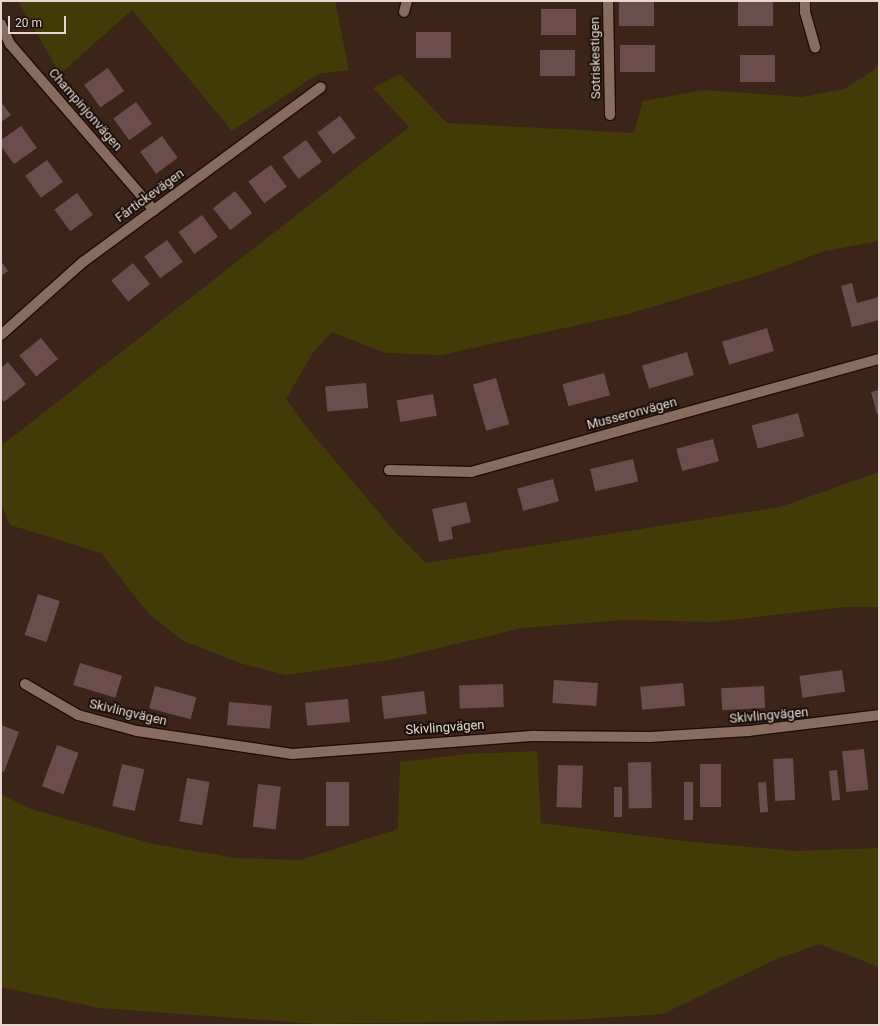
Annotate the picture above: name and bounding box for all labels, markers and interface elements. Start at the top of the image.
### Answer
scale bar [10,8,68,34]
text: 20 m [15,16,42,30]
street label: Sotriskestigen [587,17,605,99]
street label: Champinjonvägen [45,66,125,154]
street label: Fårtickevägen [113,166,187,226]
street label: Musseronvägen [585,395,679,433]
street label: Skivlingvägen [88,696,168,730]
street label: Skivlingvägen [729,705,809,727]
street label: Skivlingvägen [405,717,485,739]

